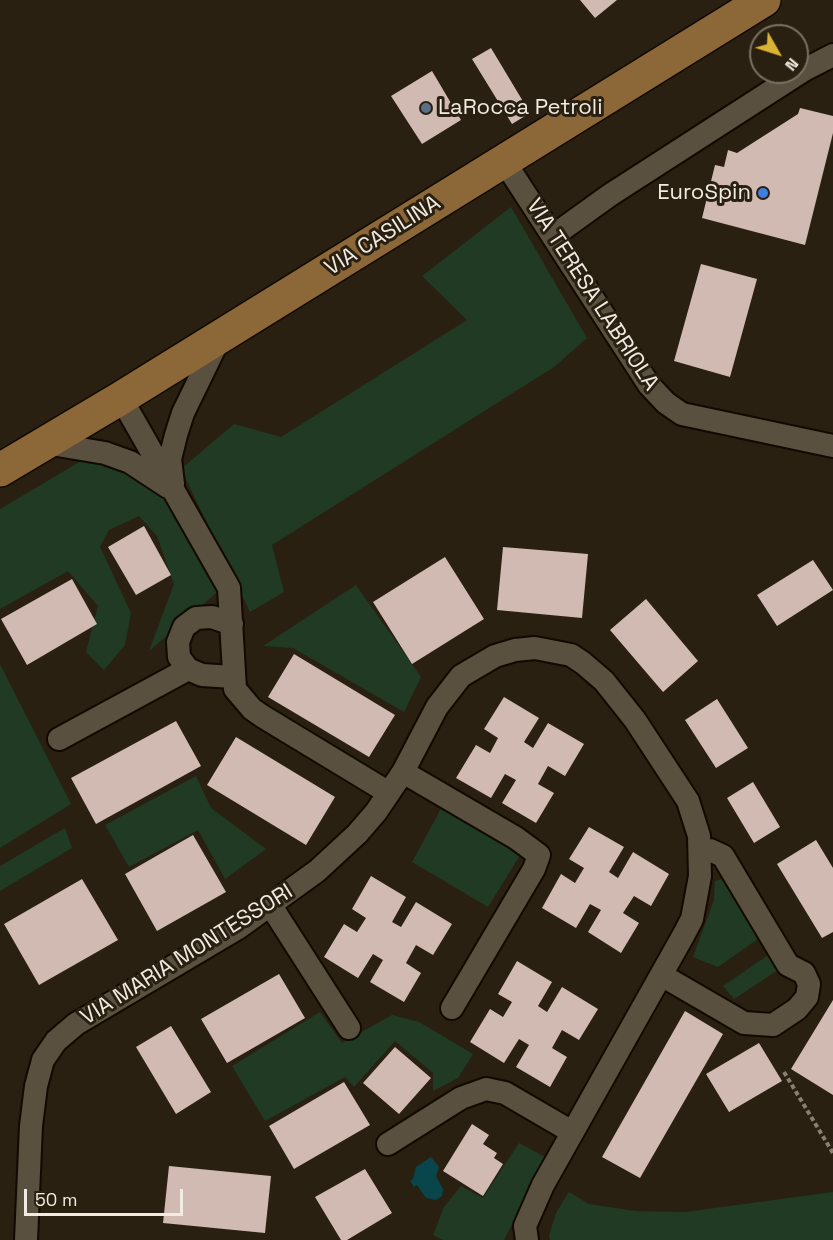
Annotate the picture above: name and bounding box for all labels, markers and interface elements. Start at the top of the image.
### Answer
north arrow [749,24,809,84]
text: N [780,54,803,75]
place label: LaRocca Petroli [438,95,603,121]
marker: LaRocca Petroli [419,101,433,115]
place label: EuroSpin [657,180,751,206]
marker: EuroSpin [756,186,770,200]
street label: VIA CASILINA [320,190,446,282]
street label: VIA TERESA LABRIOLA [520,194,664,396]
street label: VIA MARIA MONTESSORI [76,879,298,1031]
scale bar [27,1177,186,1215]
text: 50 m [35,1188,77,1211]

